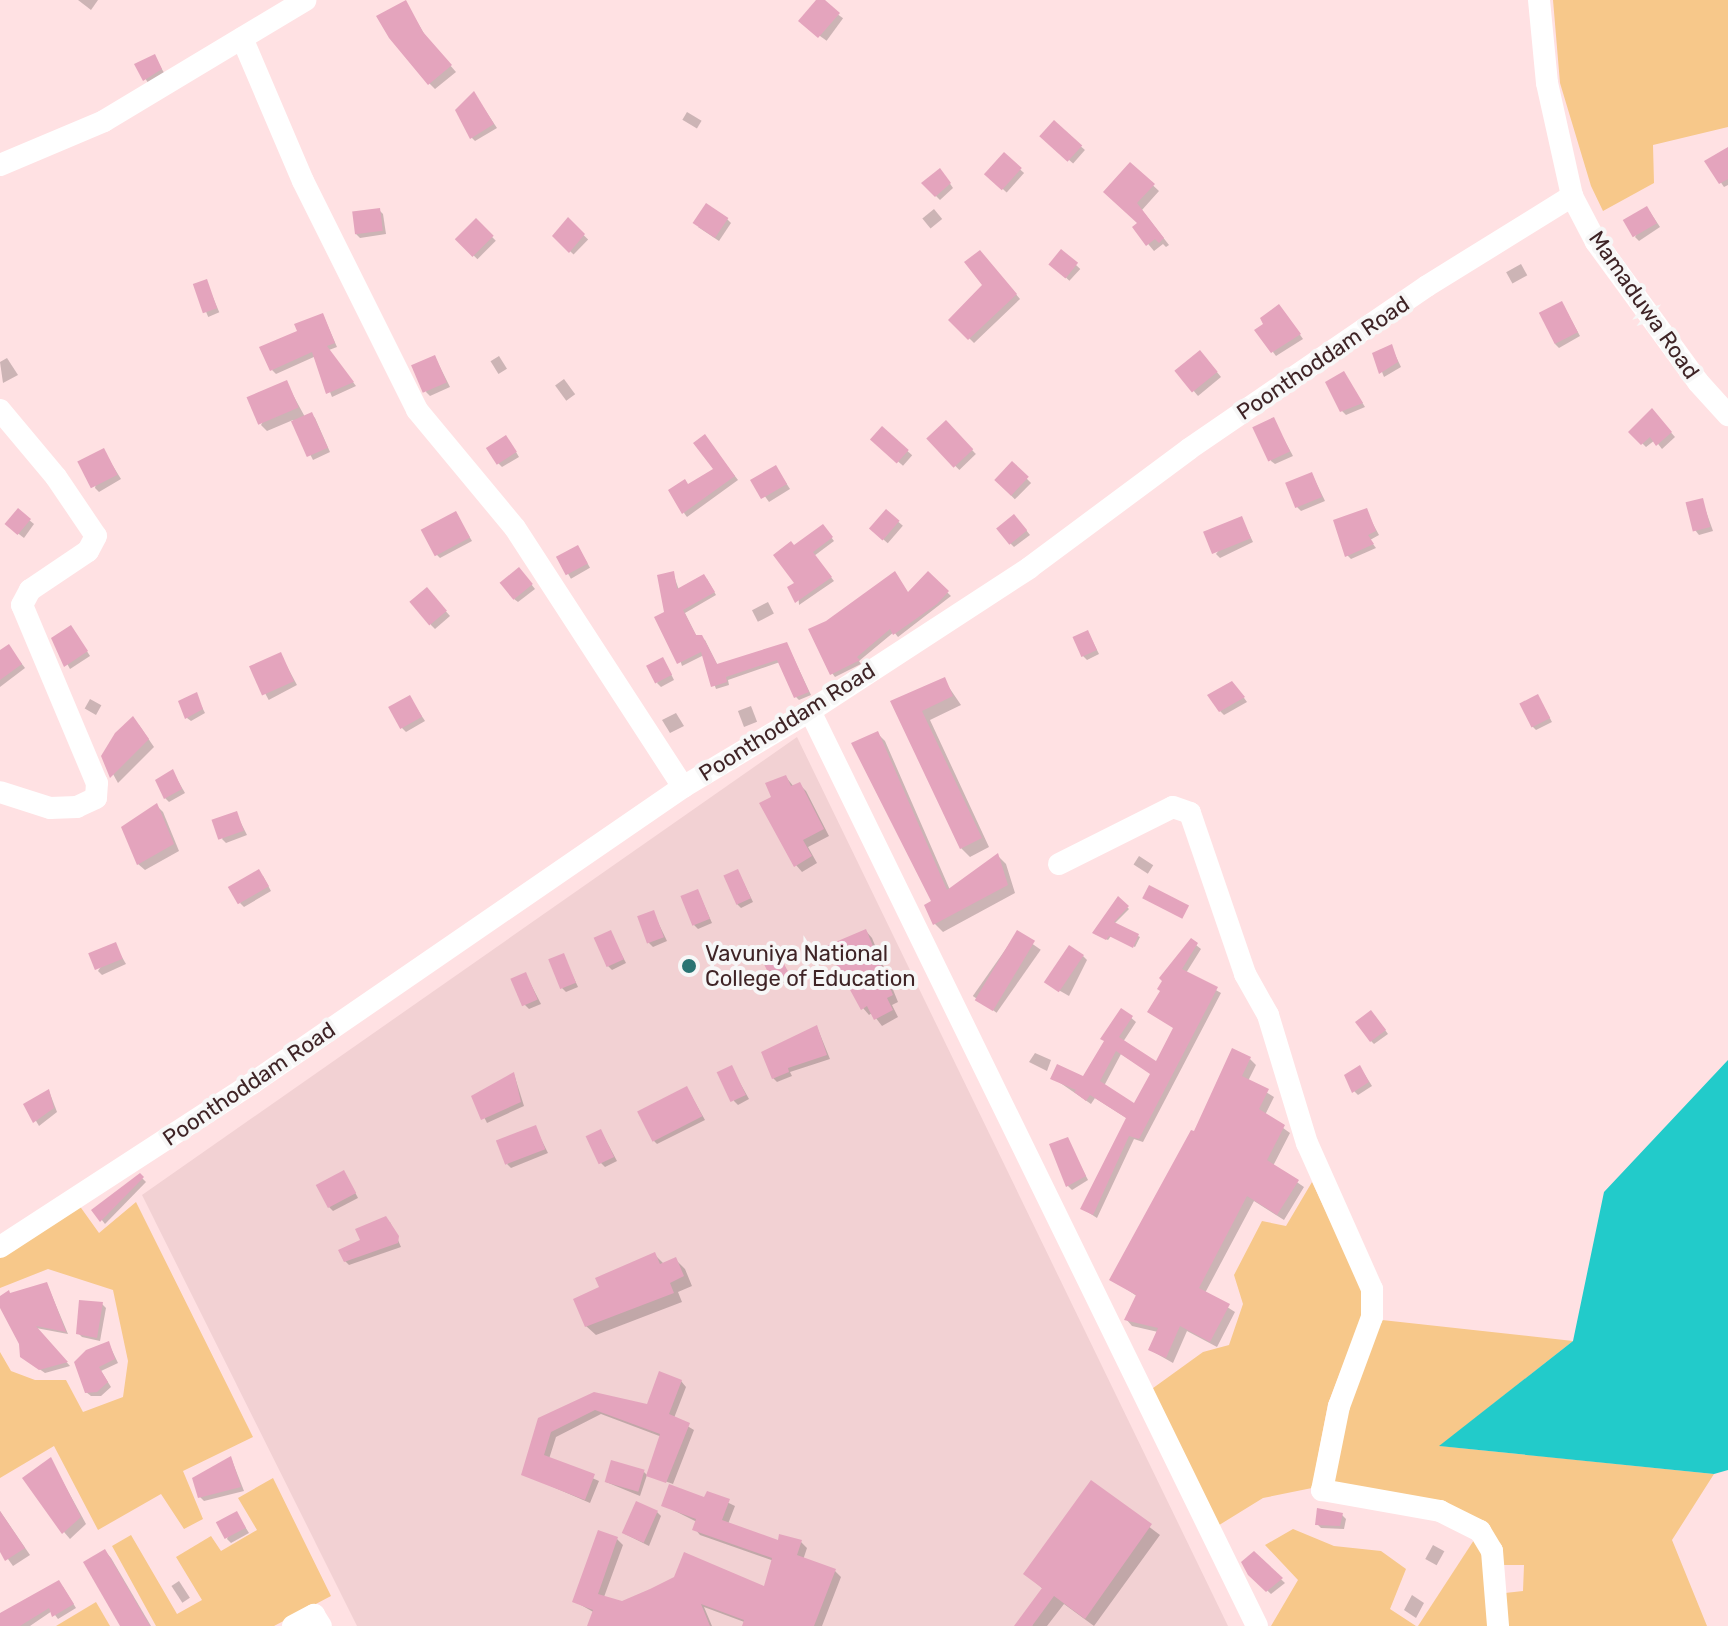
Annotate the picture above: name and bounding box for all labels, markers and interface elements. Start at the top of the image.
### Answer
street label: Mamaduwa Road [1583,226,1705,384]
street label: Poonthoddam Road [1232,290,1414,426]
street label: Poonthoddam Road [694,657,880,787]
place label: Vavuniya National College of Education [705,940,916,992]
marker: Vavuniya National College of Education [680,957,698,975]
street label: Poonthoddam Road [158,1016,340,1152]

